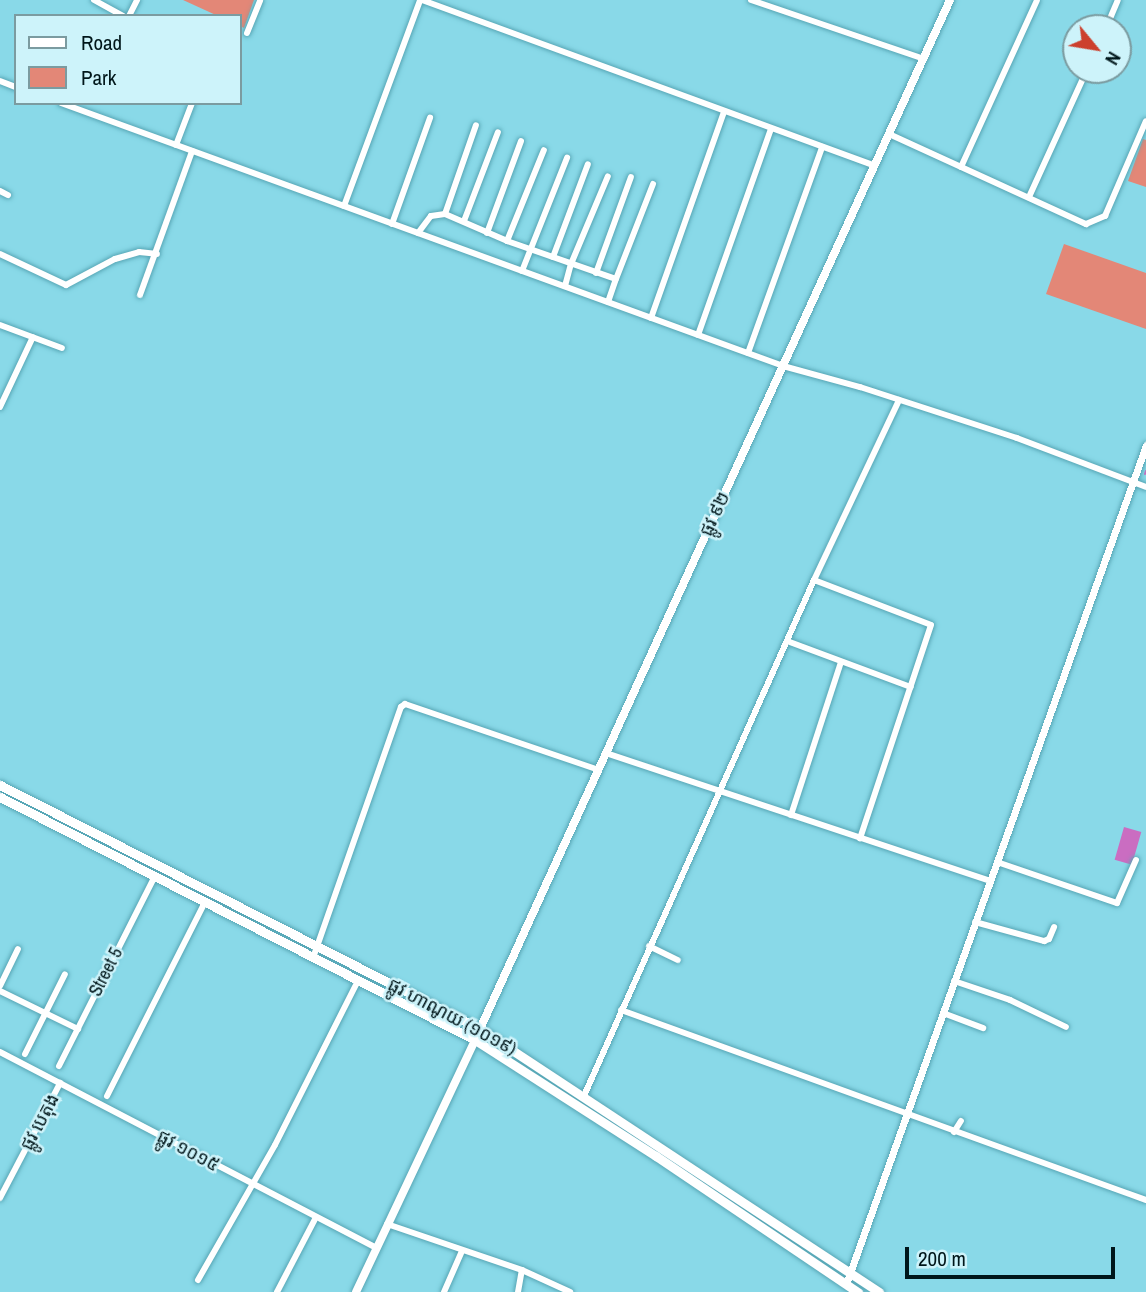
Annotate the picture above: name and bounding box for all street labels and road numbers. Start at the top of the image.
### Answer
street label: ផ្លូវ ៩២ [695,488,735,540]
street label: Street 5 [85,944,127,1000]
street label: ផ្លូវ ហាណូយ (១០១៩) [384,974,520,1060]
street label: ផ្លូវ បេតុង [16,1090,64,1154]
street label: ផ្លូវ ១០១៥ [153,1126,223,1176]

